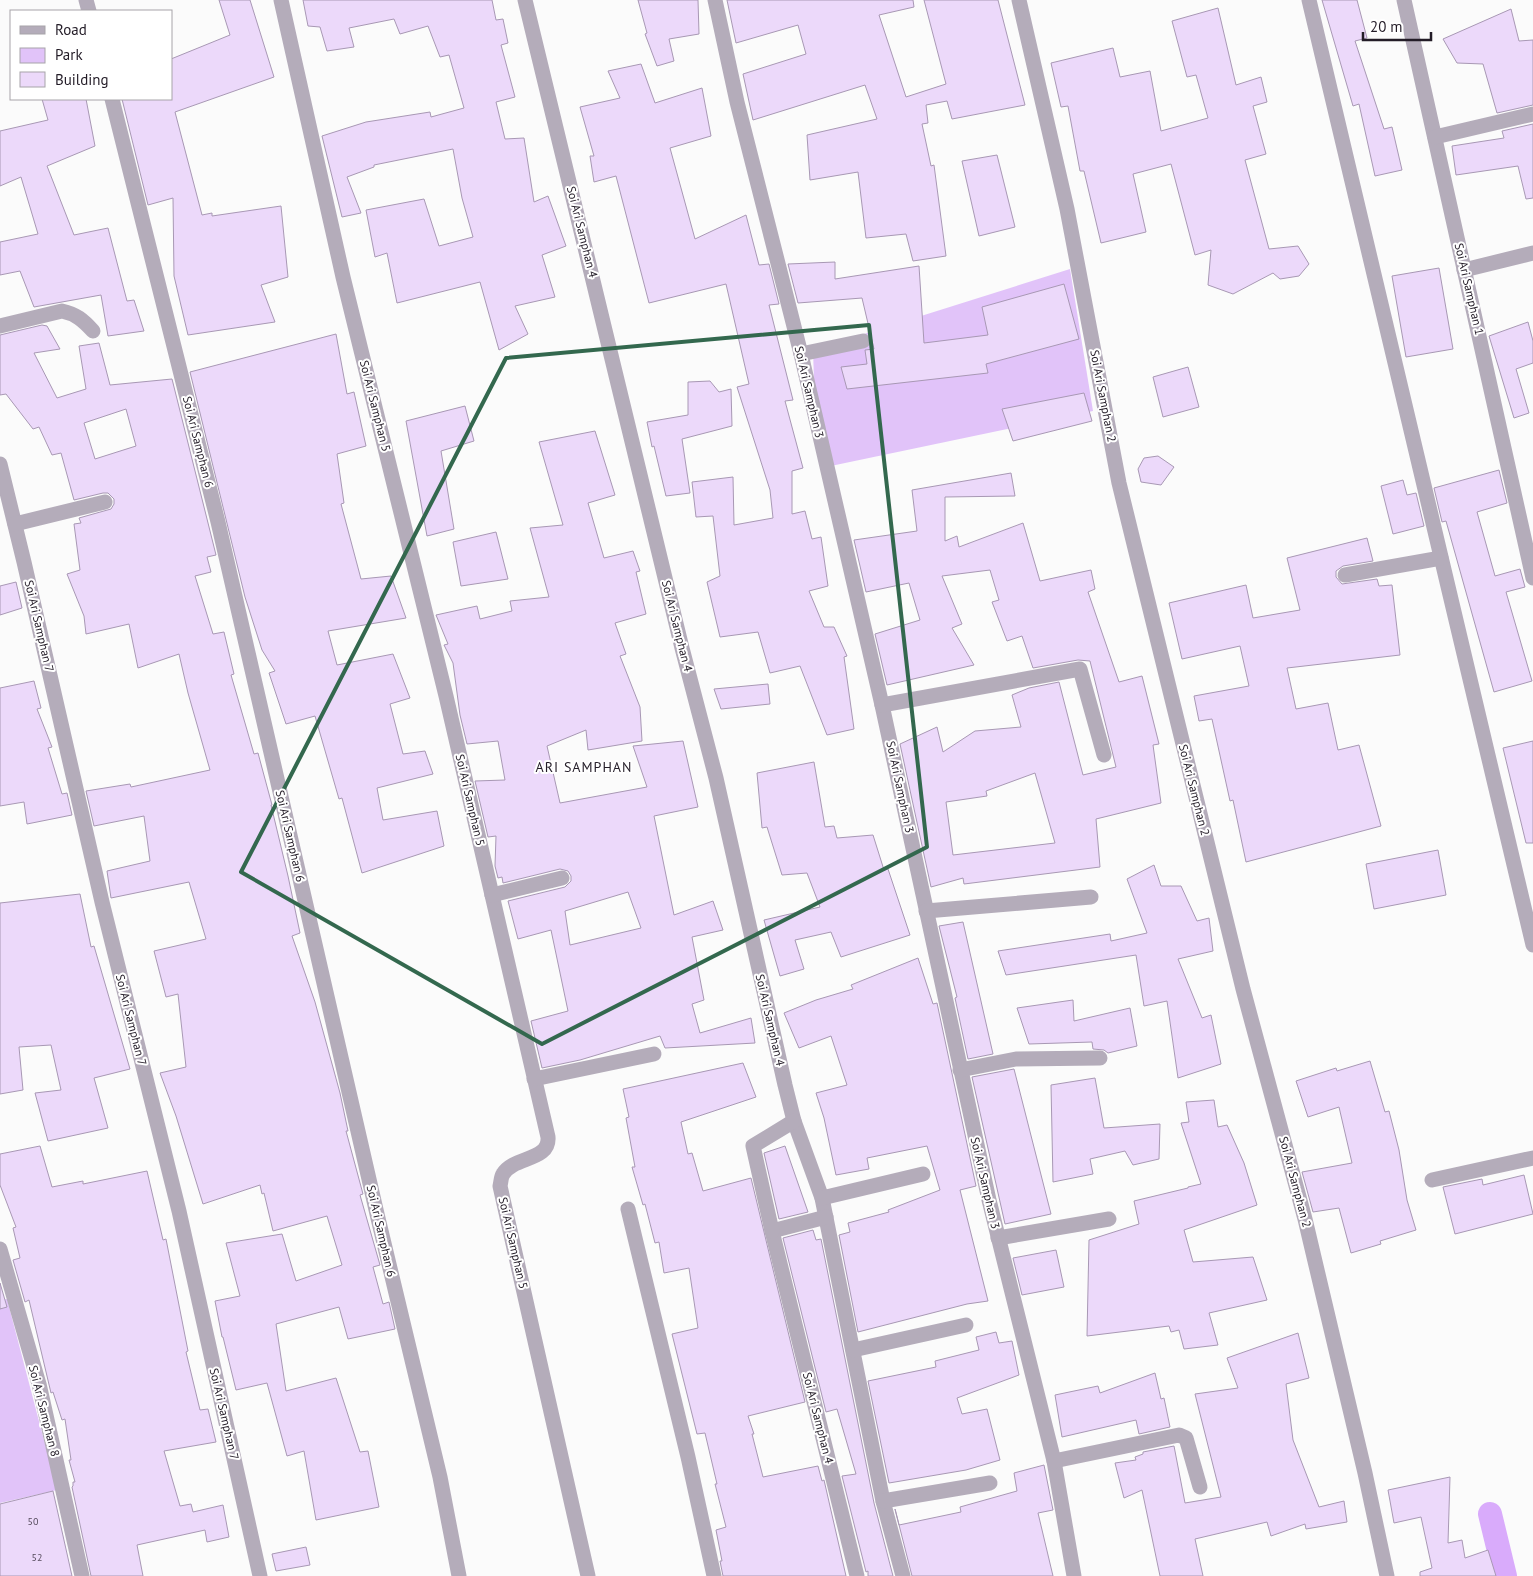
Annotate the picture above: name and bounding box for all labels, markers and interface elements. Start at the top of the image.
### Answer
legend [10,10,172,100]
scale bar [1363,10,1430,42]
text: 20 m [1370,17,1403,36]
text: Road [55,20,87,39]
text: Park [55,45,83,64]
text: Building [55,70,109,89]
street label: Soi Ari Samphan 4 [564,185,601,280]
street label: Soi Ari Samphan 1 [1452,242,1487,336]
street label: Soi Ari Samphan 3 [792,345,827,439]
street label: Soi Ari Samphan 2 [1087,348,1120,443]
street label: Soi Ari Samphan 5 [357,359,394,453]
street label: Soi Ari Samphan 6 [180,395,217,489]
street label: Soi Ari Samphan 7 [22,579,57,673]
street label: Soi Ari Samphan 4 [659,579,696,674]
street label: Soi Ari Samphan 3 [883,739,918,834]
street label: Soi Ari Samphan 2 [1176,743,1213,837]
street label: Soi Ari Samphan 5 [453,753,488,847]
district label: ARI SAMPHAN [536,758,632,776]
street label: Soi Ari Samphan 6 [273,789,308,883]
street label: Soi Ari Samphan 7 [113,973,150,1067]
street label: Soi Ari Samphan 4 [753,973,788,1068]
street label: Soi Ari Samphan 2 [1276,1135,1315,1229]
street label: Soi Ari Samphan 3 [968,1136,1003,1230]
street label: Soi Ari Samphan 6 [364,1184,399,1278]
street label: Soi Ari Samphan 5 [496,1196,531,1290]
street label: Soi Ari Samphan 8 [26,1364,63,1458]
street label: Soi Ari Samphan 7 [207,1367,242,1461]
street label: Soi Ari Samphan 4 [800,1371,837,1466]
house number: 50 [28,1515,39,1528]
house number: 52 [32,1551,42,1564]

